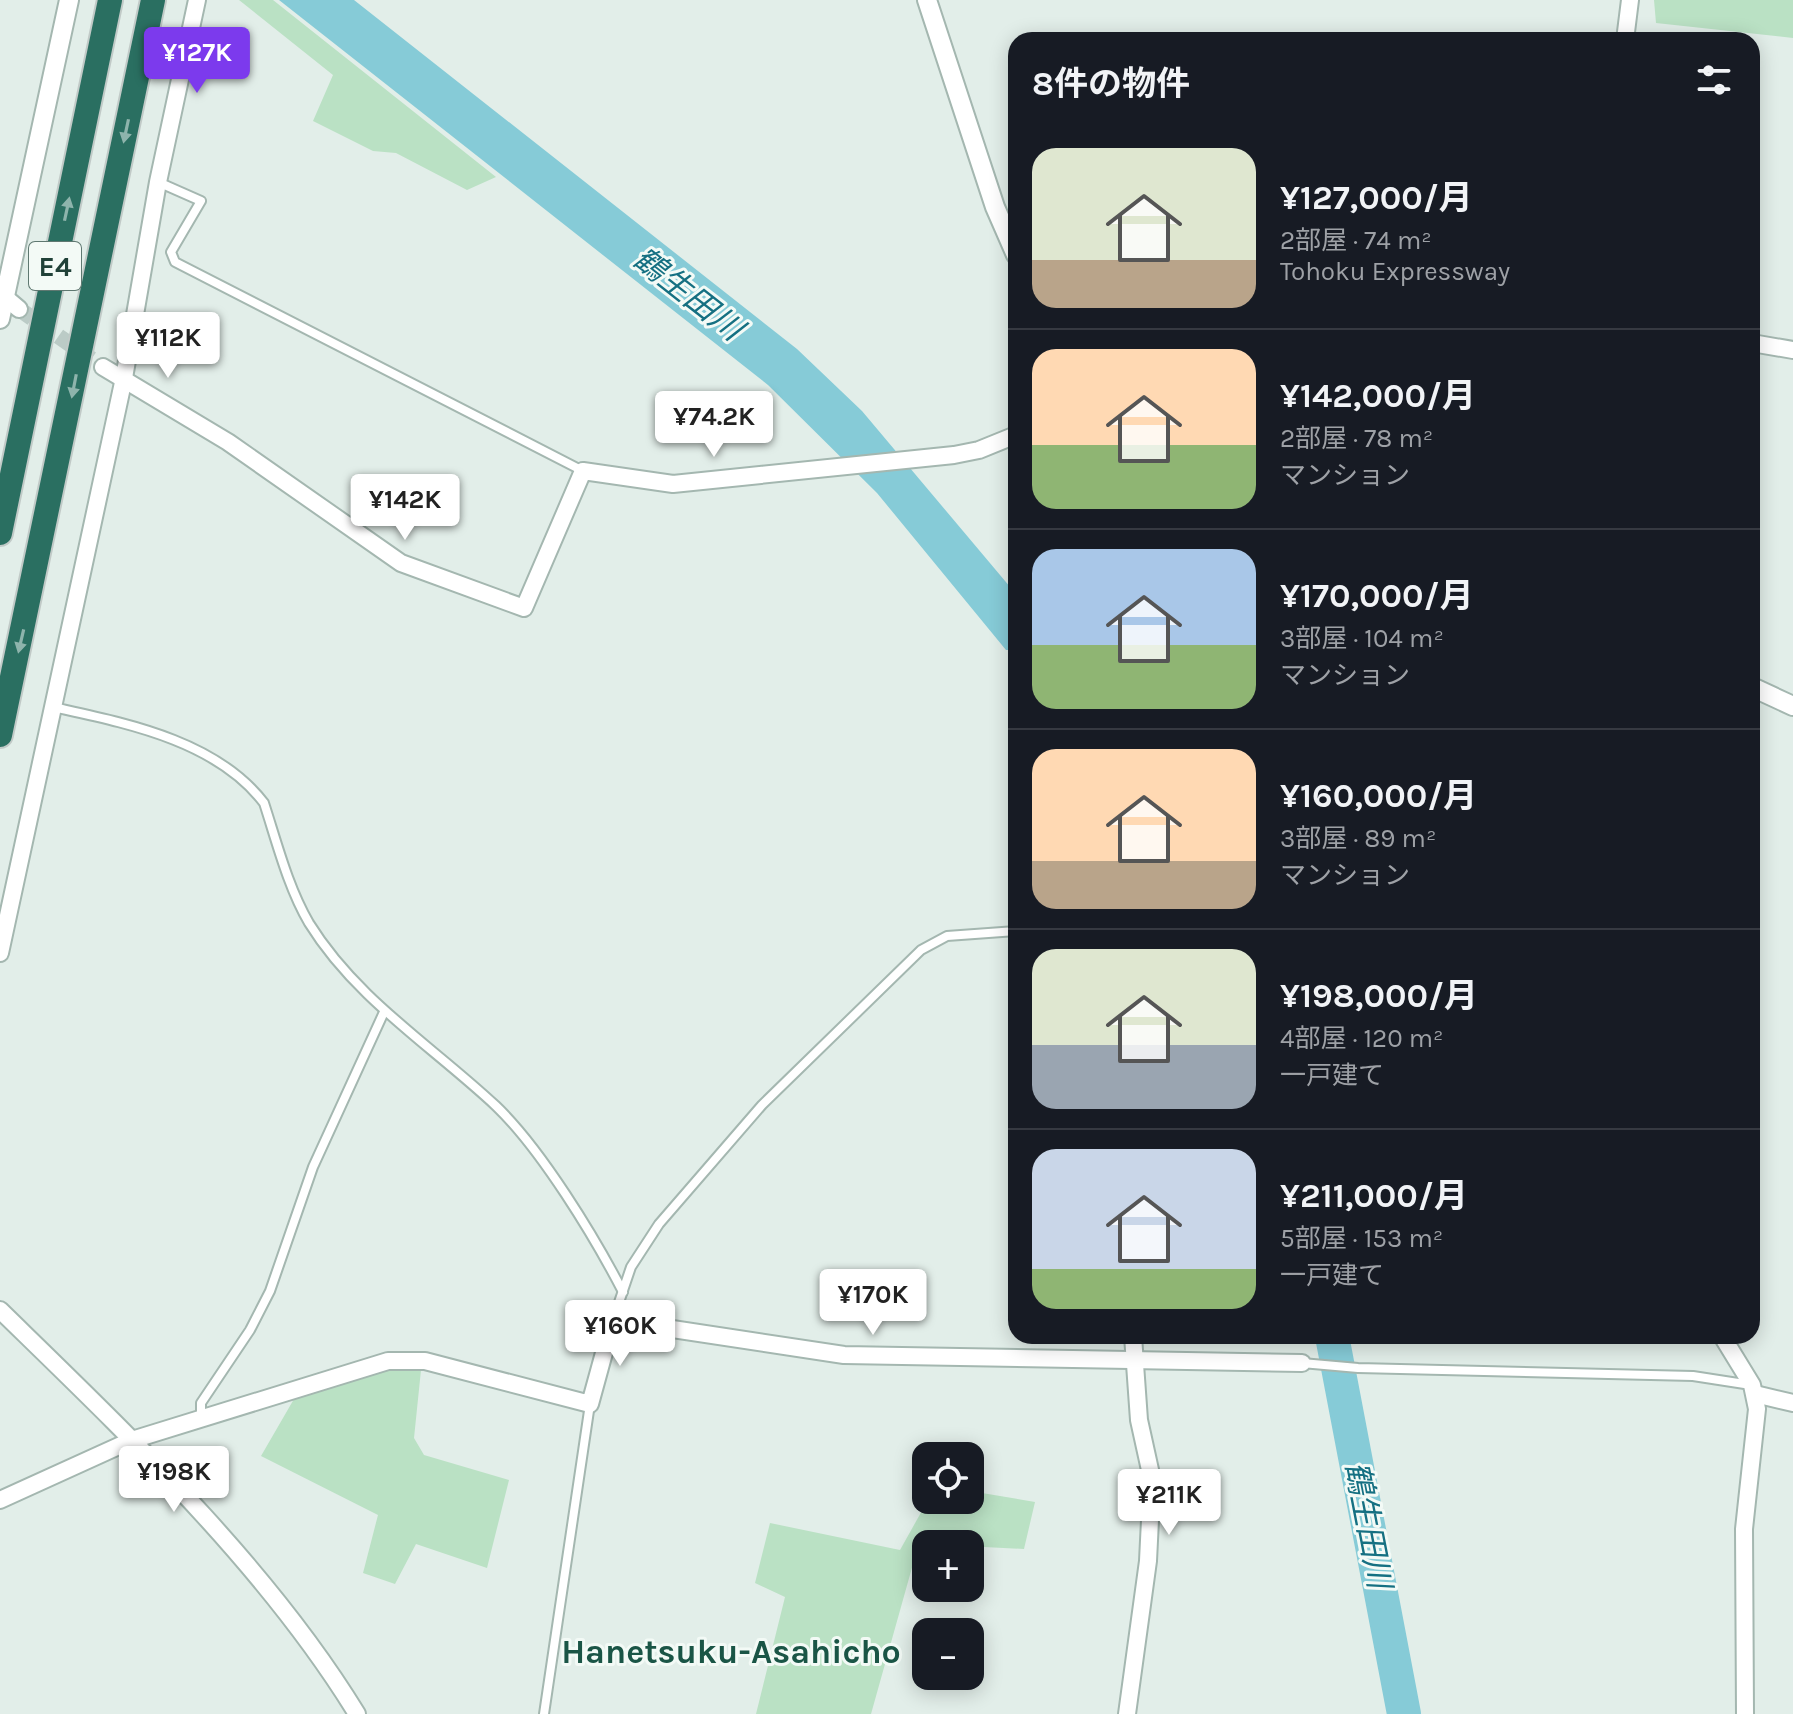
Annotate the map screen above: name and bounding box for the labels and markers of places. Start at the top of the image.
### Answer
pin: ¥127K [141,27,253,95]
pin: ¥112K [112,312,224,380]
pin: ¥74.2K [649,391,779,459]
pin: ¥142K [349,474,461,542]
pin: ¥170K [817,1269,929,1337]
pin: ¥160K [564,1300,676,1368]
pin: ¥198K [118,1446,230,1514]
pin: ¥211K [1113,1469,1225,1537]

